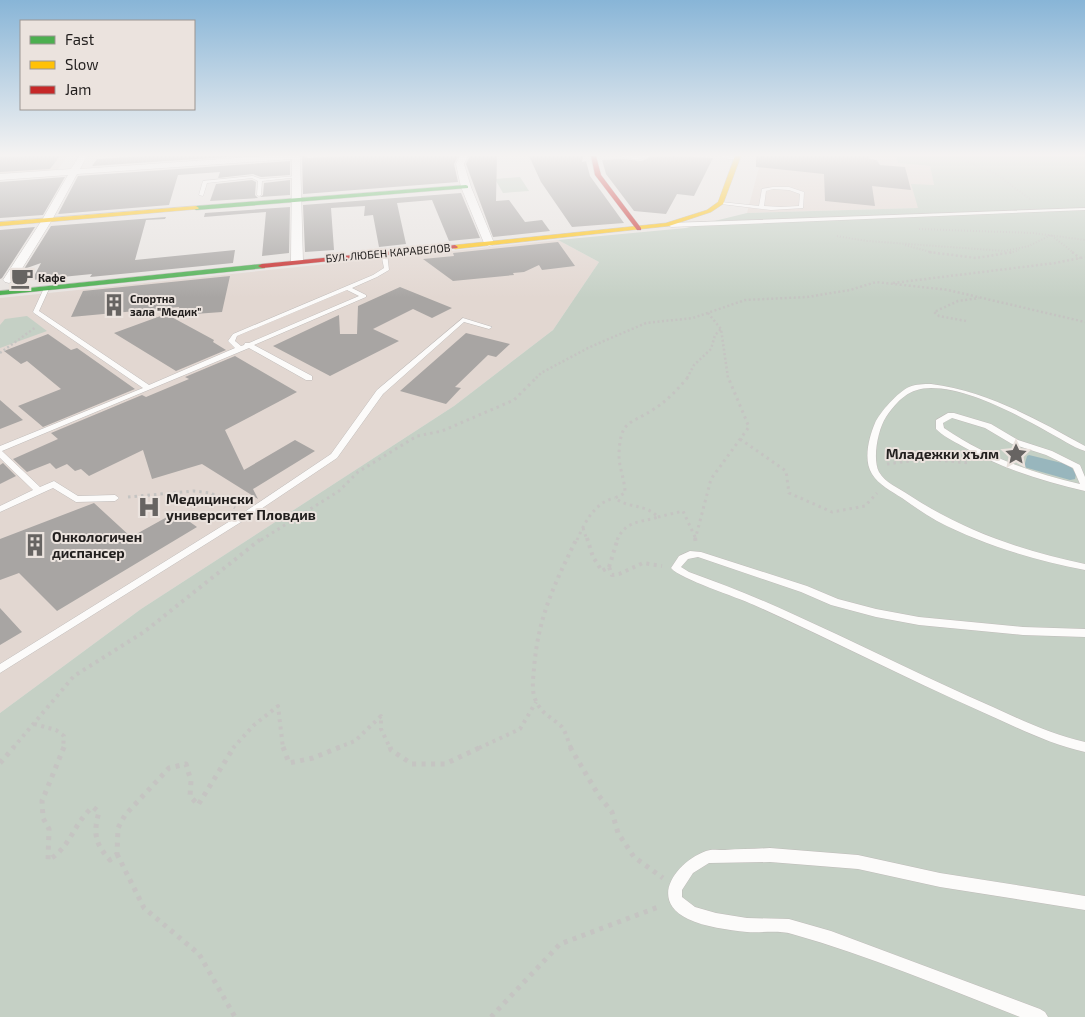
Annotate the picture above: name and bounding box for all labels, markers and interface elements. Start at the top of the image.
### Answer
legend [20,20,195,110]
text: Fast [65,30,95,48]
text: Slow [65,55,99,73]
text: Jam [65,80,91,98]
street label: БУЛ. ЛЮБЕН КАРАВЕЛОВ [325,241,451,264]
cafe icon: Кафе [9,265,35,291]
place label: Кафе [38,271,66,284]
building icon: Спортна зала "Медик" [101,292,127,318]
place label: Спортна зала "Медик" [130,292,201,318]
place icon: Младежки хълм [1003,441,1029,467]
place label: Младежки хълм [886,445,999,462]
place label: Медицински университет Пловдив [166,490,316,523]
hospital icon: Медицински университет Пловдив [136,494,162,520]
place label: Онкологичен диспансер [52,528,142,561]
building icon: Онкологичен диспансер [22,532,48,558]

